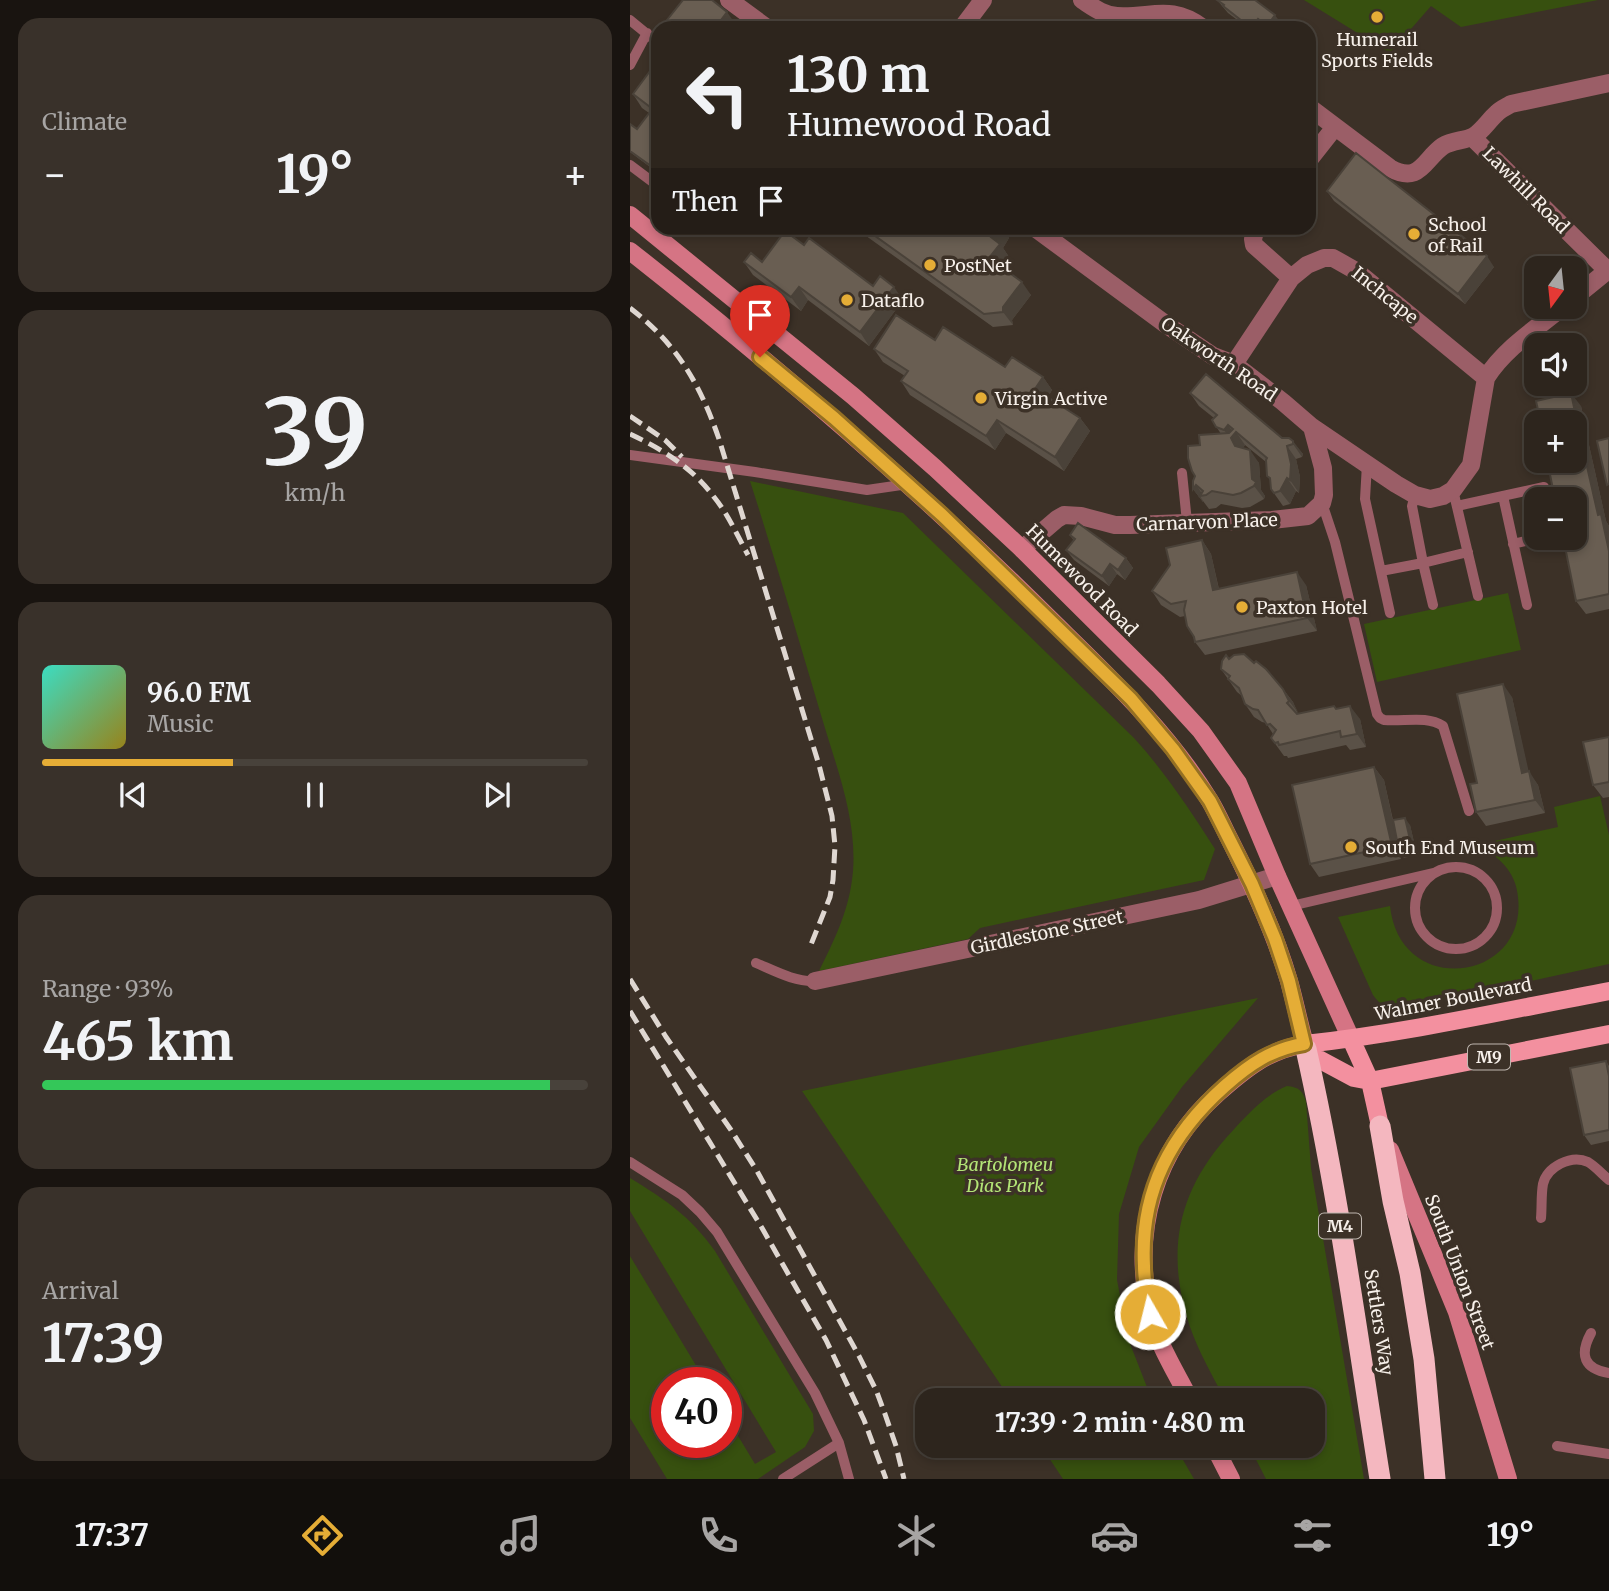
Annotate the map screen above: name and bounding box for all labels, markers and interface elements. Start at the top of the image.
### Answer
marker: Humerail Sports Fields [1369,9,1385,25]
place label: Humerail Sports Fields [1321,28,1433,72]
text: 130 m [787,44,930,105]
icon: left [672,49,763,140]
text: Humewood Road [787,105,1051,145]
text: Climate [42,107,127,136]
text: 19° [276,142,354,207]
street label: Lawhill Road [1478,142,1574,238]
text: − [42,151,67,198]
text: + [563,151,588,198]
icon: arrive [752,182,790,220]
text: Then [672,185,738,218]
place label: School of Rail [1428,213,1487,257]
marker: School of Rail [1406,226,1422,242]
place label: PostNet [944,254,1012,277]
north arrow [1524,256,1587,318]
map controls [1524,256,1587,550]
marker: PostNet [922,257,938,273]
street label: Inchcape [1347,261,1423,329]
pin [730,285,790,357]
place label: Dataflo [861,289,924,312]
marker: Dataflo [839,292,855,308]
icon: arrive [741,296,779,334]
street label: Oakworth Road [1157,312,1281,406]
button: sound [1524,333,1587,396]
text: 39 [262,375,368,490]
place label: Virgin Active [994,387,1107,410]
marker: Virgin Active [973,390,989,406]
button: + [1524,410,1587,473]
text: km/h [285,478,345,507]
button: − [1524,487,1587,550]
street label: Carnarvon Place [1136,508,1278,536]
street label: Humewood Road [1021,519,1143,641]
place label: Paxton Hotel [1256,596,1368,619]
marker: Paxton Hotel [1234,599,1250,615]
text: 96.0 FM [147,676,251,709]
text: Music [147,709,214,738]
icon: previous [114,776,152,814]
icon: pause [296,776,334,814]
icon: next [478,776,516,814]
place label: South End Museum [1365,836,1535,859]
marker: South End Museum [1343,839,1359,855]
street label: Girdlestone Street [969,905,1125,959]
street label: Walmer Boulevard [1371,972,1534,1026]
text: Range · 93% [42,974,174,1003]
text: 465 km [42,1009,234,1074]
road number: M9 [1468,1044,1510,1070]
park label: Bartolomeu Dias Park [957,1153,1053,1197]
street label: South Union Street [1420,1191,1500,1353]
road number: M4 [1319,1214,1361,1238]
street label: Settlers Way [1359,1267,1399,1377]
text: Arrival [42,1276,119,1305]
position arrow [1113,1277,1187,1351]
text: 17:39 [42,1311,164,1376]
speed limit sign: 40 [651,1367,742,1458]
text: 17:39 · 2 min · 480 m [995,1406,1245,1439]
icon: directions [298,1511,347,1560]
icon: music [496,1511,545,1560]
icon: phone [694,1511,743,1560]
icon: climate [892,1511,941,1560]
icon: car [1090,1511,1139,1560]
icon: filters [1288,1511,1337,1560]
text: 17:37 [75,1515,149,1555]
text: 19° [1486,1515,1534,1555]

